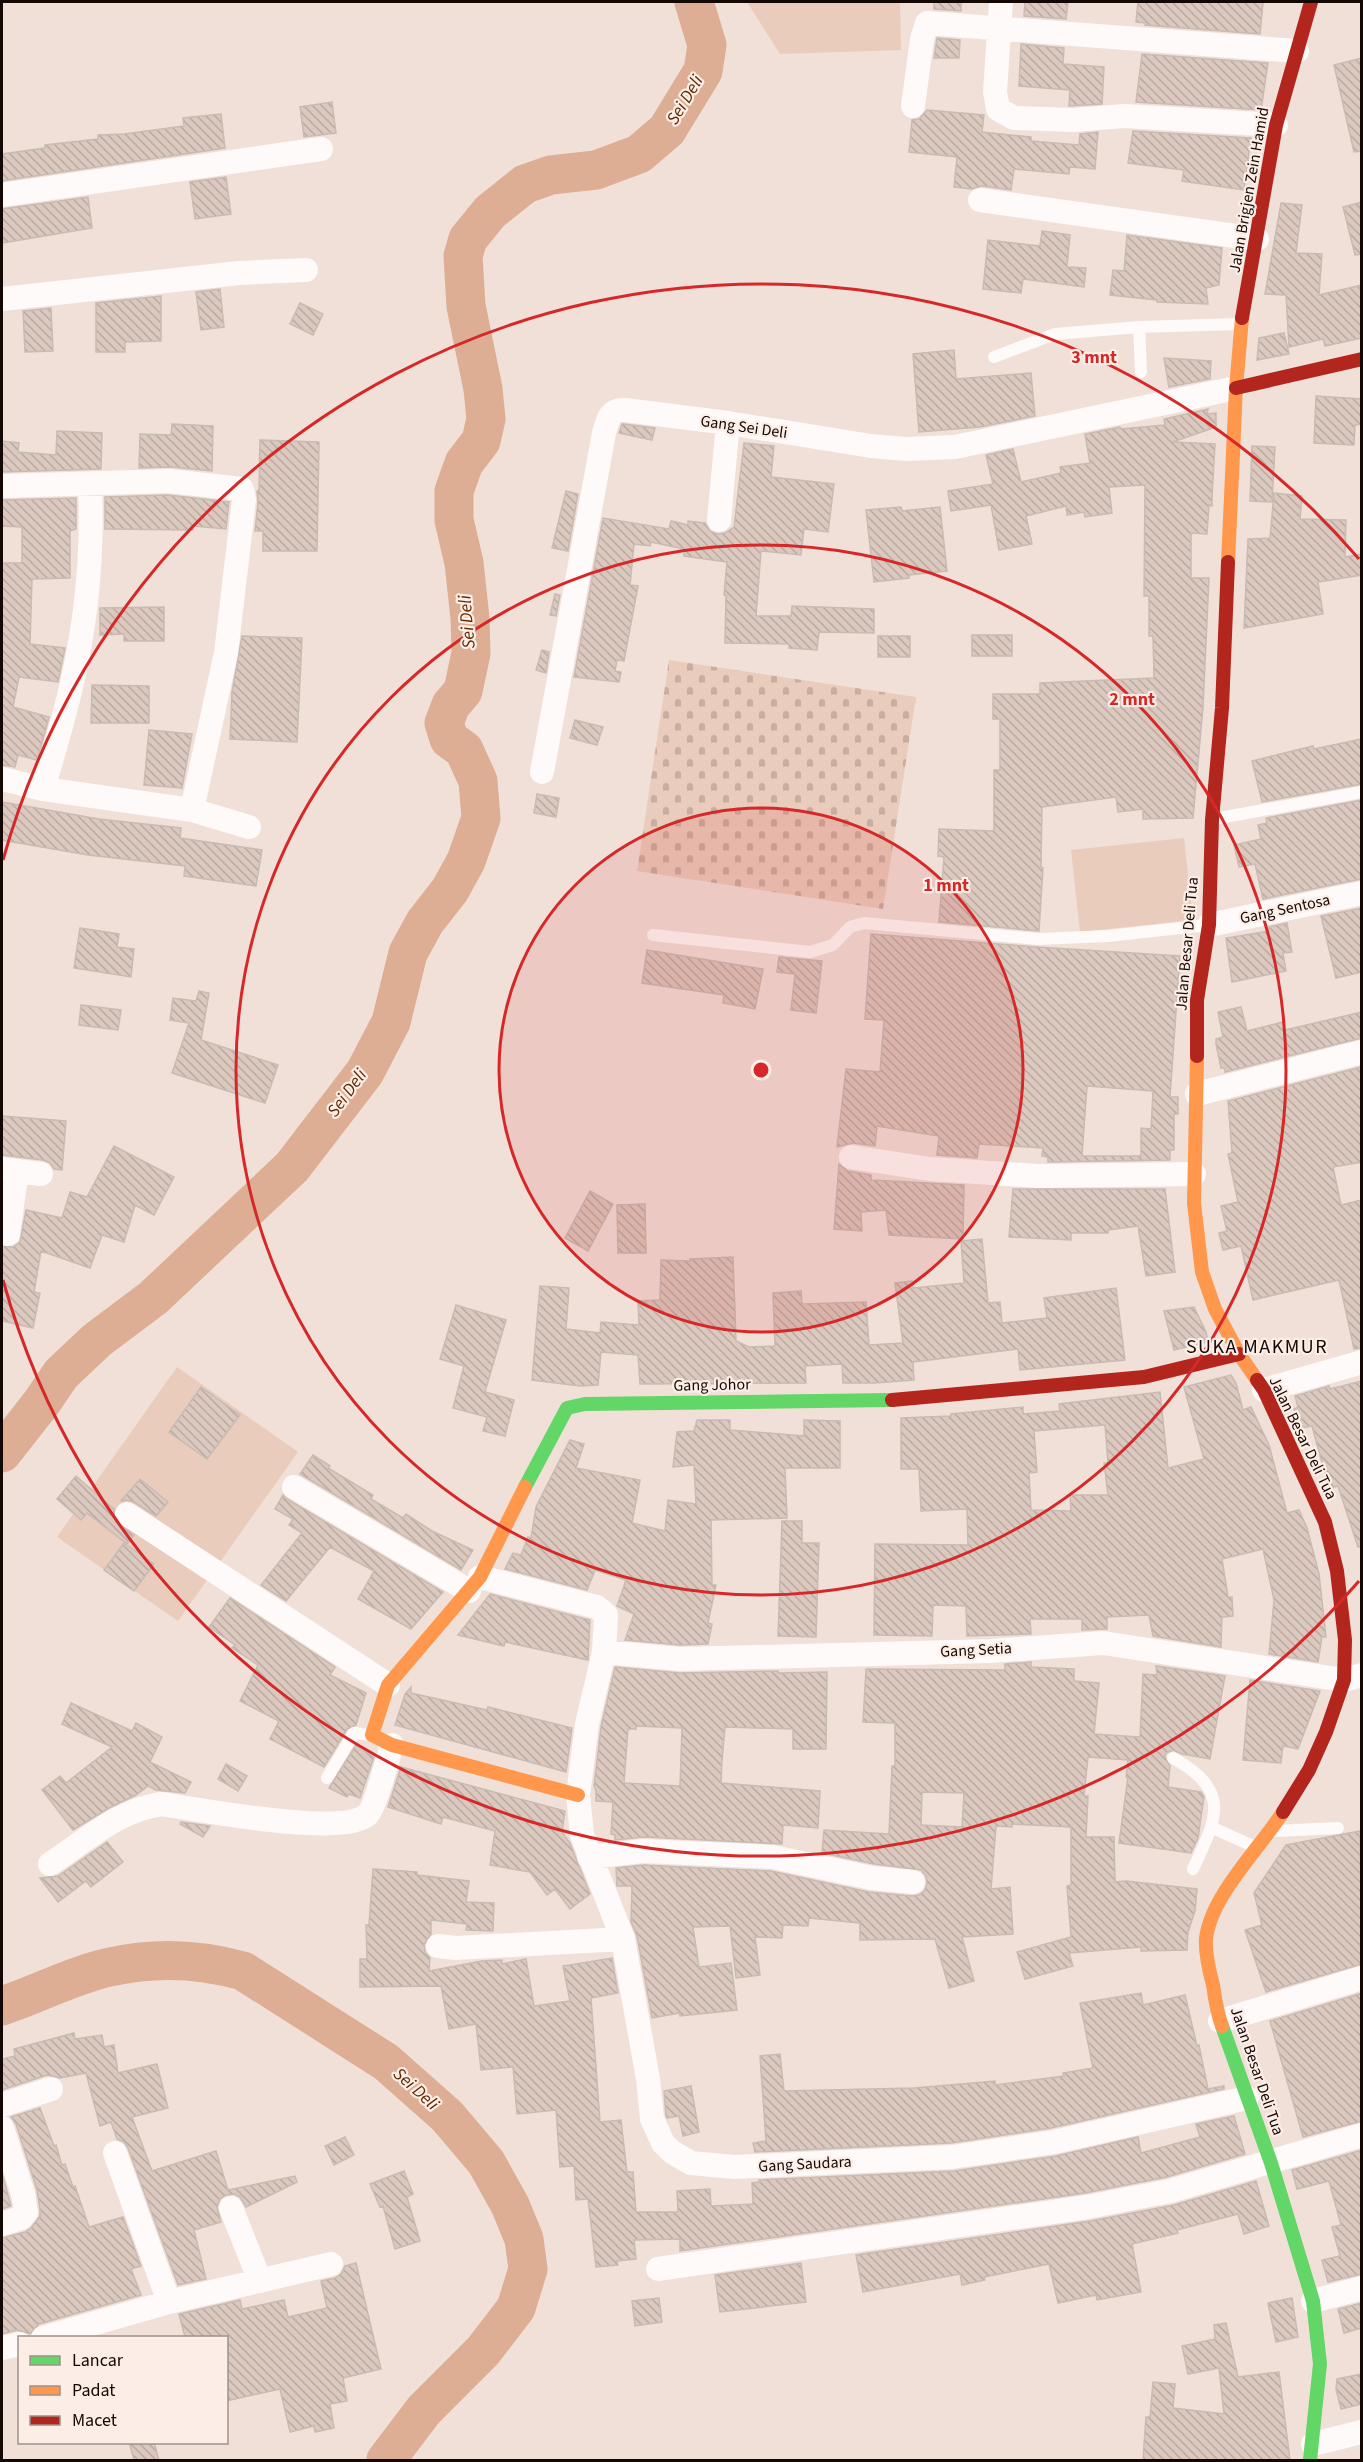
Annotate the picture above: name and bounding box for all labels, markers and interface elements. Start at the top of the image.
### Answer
water label: Sei Deli [660,70,710,129]
street label: Jalan Brigjen Zein Hamid [1224,105,1274,275]
text: 3 mnt [1071,345,1117,370]
street label: Gang Sei Deli [699,410,789,444]
water label: Sei Deli [452,593,482,650]
text: 2 mnt [1109,687,1155,712]
text: 1 mnt [923,873,969,898]
street label: Jalan Besar Deli Tua [1170,876,1204,1012]
street label: Gang Sentosa [1238,889,1332,929]
centre of rings [751,1060,771,1080]
water label: Sei Deli [321,1063,373,1122]
district label: SUKA MAKMUR [1186,1333,1328,1361]
street label: Gang Johor [673,1373,751,1397]
street label: Jalan Besar Deli Tua [1264,1373,1342,1503]
street label: Gang Setia [940,1637,1012,1663]
street label: Jalan Besar Deli Tua [1225,2004,1289,2138]
water label: Sei Deli [388,2062,445,2117]
street label: Gang Saudara [758,2151,852,2177]
legend [18,2336,228,2444]
text: Lancar [72,2348,124,2373]
text: Padat [72,2378,115,2403]
text: Macet [72,2408,117,2433]

